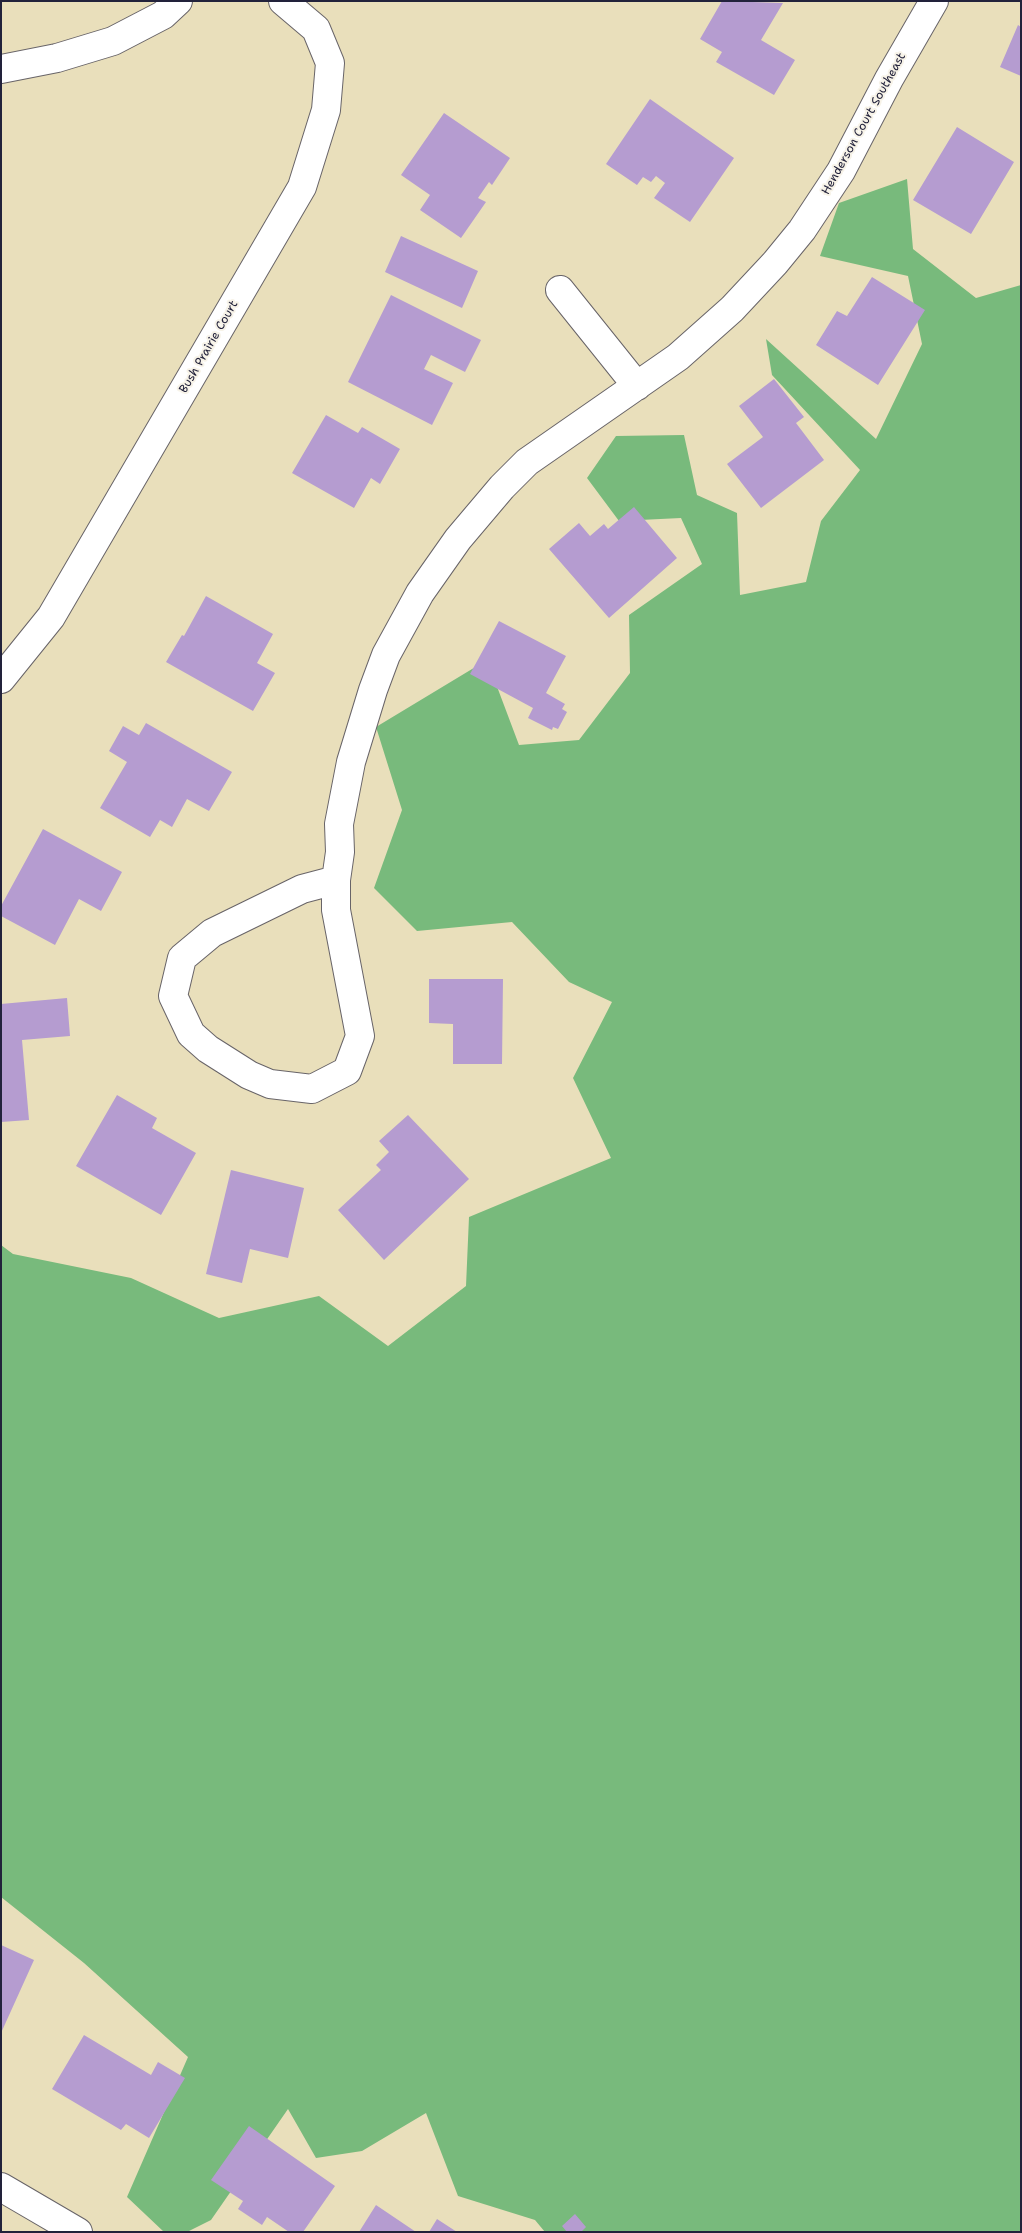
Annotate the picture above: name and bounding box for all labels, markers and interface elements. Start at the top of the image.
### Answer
street label: Henderson Court Southeast [819,50,909,198]
street label: Bush Prairie Court [177,298,241,396]

